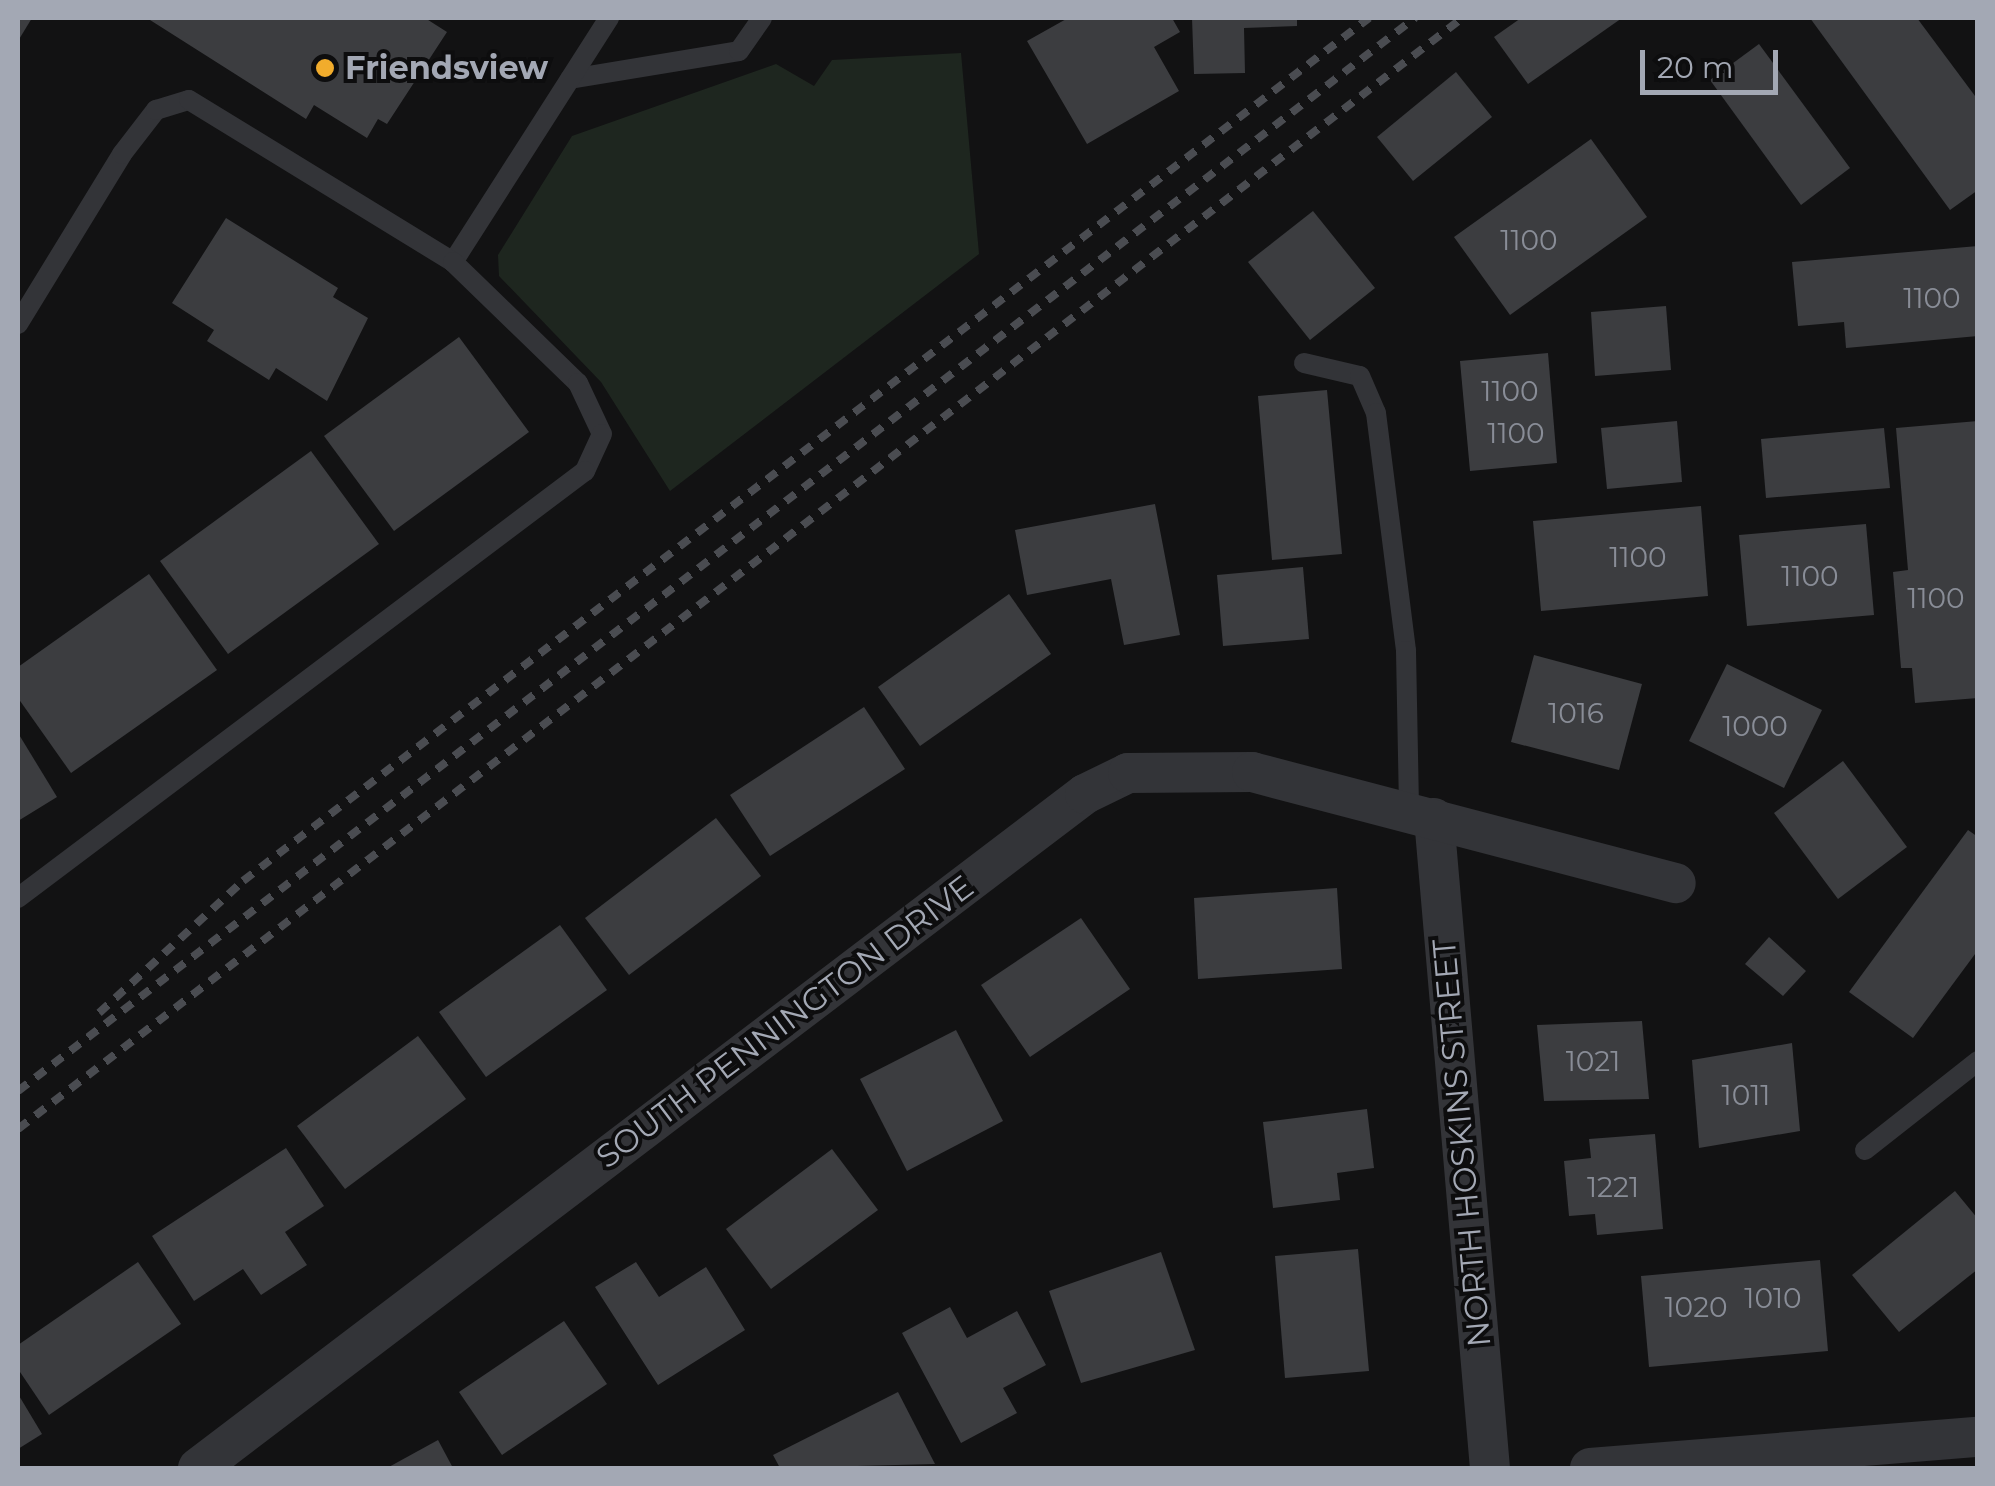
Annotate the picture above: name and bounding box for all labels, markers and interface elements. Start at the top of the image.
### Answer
scale bar [1645,30,1782,92]
place label: Friendsview [345,49,548,87]
text: 20 m [1657,49,1734,86]
marker: Friendsview [314,57,336,79]
house number: 1100 [1500,223,1558,257]
house number: 1100 [1903,281,1961,315]
house number: 1100 [1481,374,1539,408]
house number: 1100 [1487,416,1545,450]
house number: 1100 [1609,540,1667,574]
house number: 1100 [1781,559,1839,593]
house number: 1100 [1907,581,1965,615]
house number: 1016 [1548,696,1604,730]
house number: 1000 [1722,709,1788,743]
street label: SOUTH PENNINGTON DRIVE [589,868,981,1176]
street label: NORTH HOSKINS STREET [1425,937,1499,1349]
house number: 1021 [1566,1044,1620,1078]
house number: 1011 [1722,1078,1770,1112]
house number: 1221 [1587,1170,1639,1204]
house number: 1010 [1744,1281,1802,1315]
house number: 1020 [1664,1290,1728,1324]

